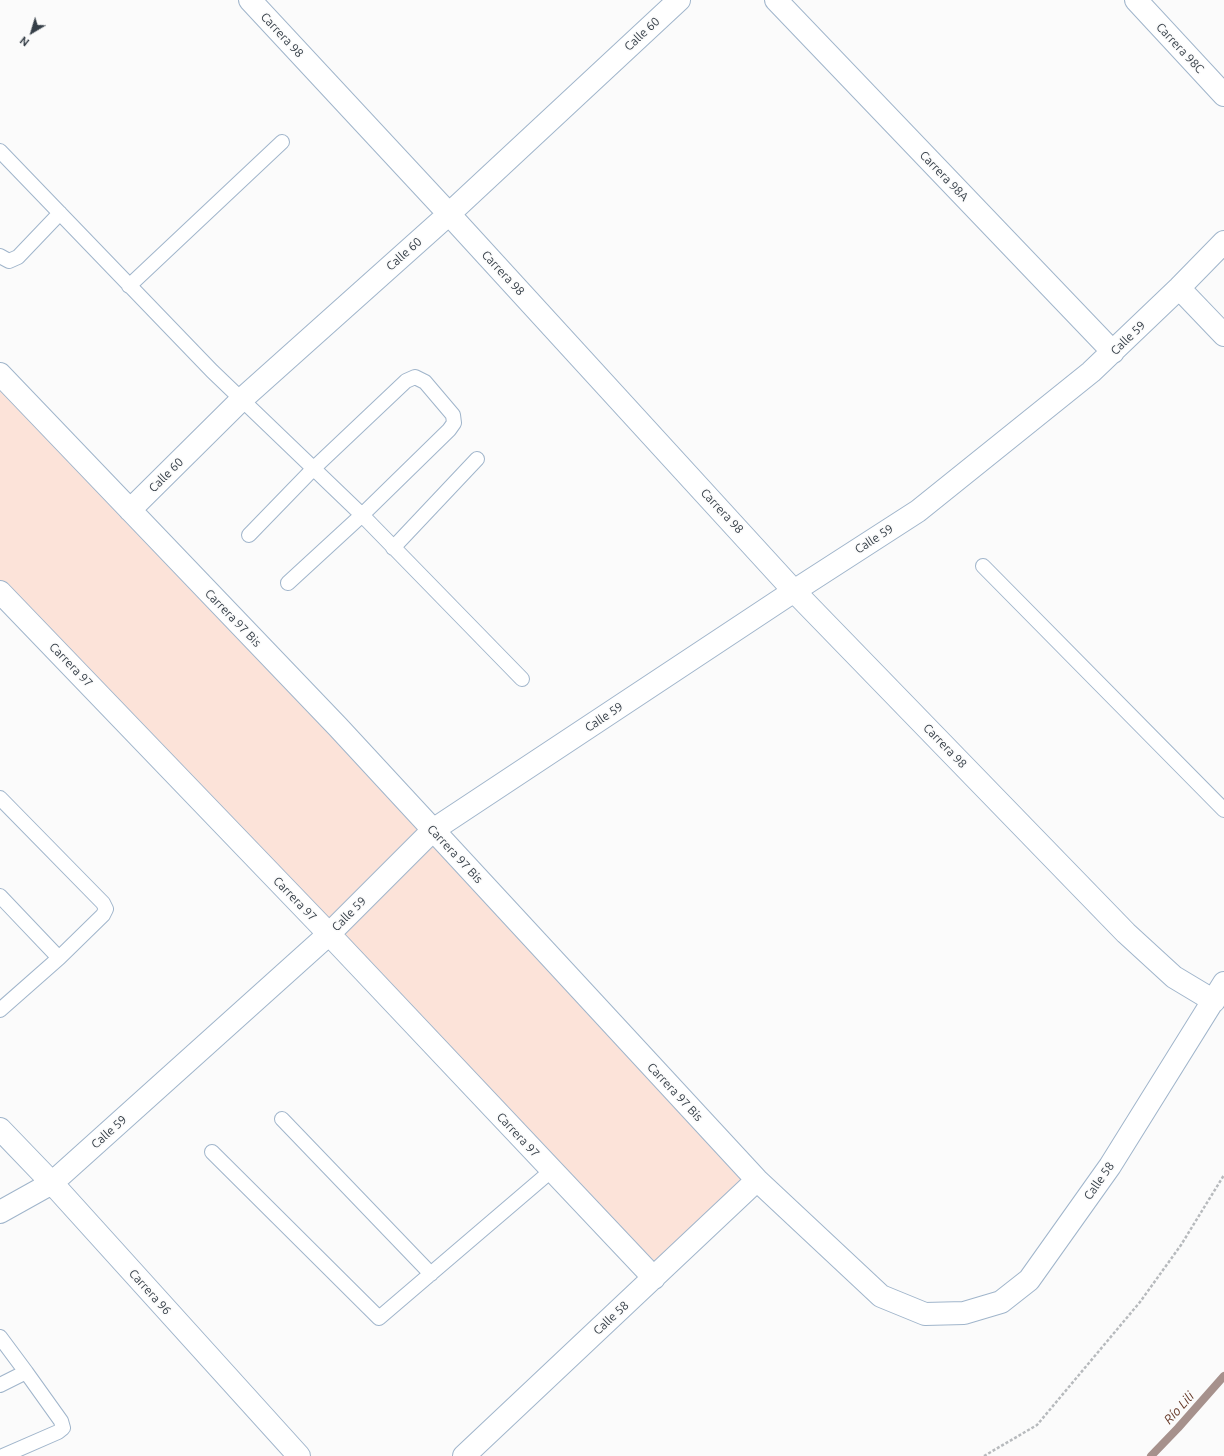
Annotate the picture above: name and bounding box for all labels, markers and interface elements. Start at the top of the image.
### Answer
street label: Carrera 98 [258,10,306,60]
north arrow [12,12,52,52]
street label: Calle 60 [621,14,663,54]
street label: Carrera 98C [1153,20,1207,76]
text: N [18,34,32,49]
street label: Carrera 98A [917,148,971,204]
street label: Calle 60 [383,234,425,274]
street label: Carrera 98 [479,248,527,298]
street label: Calle 59 [1108,318,1148,358]
street label: Calle 60 [146,455,186,495]
street label: Carrera 98 [698,486,746,536]
street label: Calle 59 [852,521,896,557]
street label: Carrera 97 Bis [202,586,264,650]
street label: Carrera 97 [46,640,96,690]
street label: Calle 59 [582,699,626,735]
street label: Carrera 98 [920,721,970,771]
street label: Carrera 97 Bis [424,822,486,886]
street label: Carrera 97 [270,874,320,924]
street label: Calle 59 [329,894,369,934]
street label: Carrera 97 Bis [644,1060,706,1124]
street label: Carrera 97 [494,1110,542,1160]
street label: Calle 59 [88,1112,130,1152]
street label: Calle 58 [1081,1159,1117,1203]
street label: Carrera 96 [126,1266,174,1318]
street label: Calle 58 [590,1298,632,1338]
water label: Río Lili [1161,1389,1197,1427]

